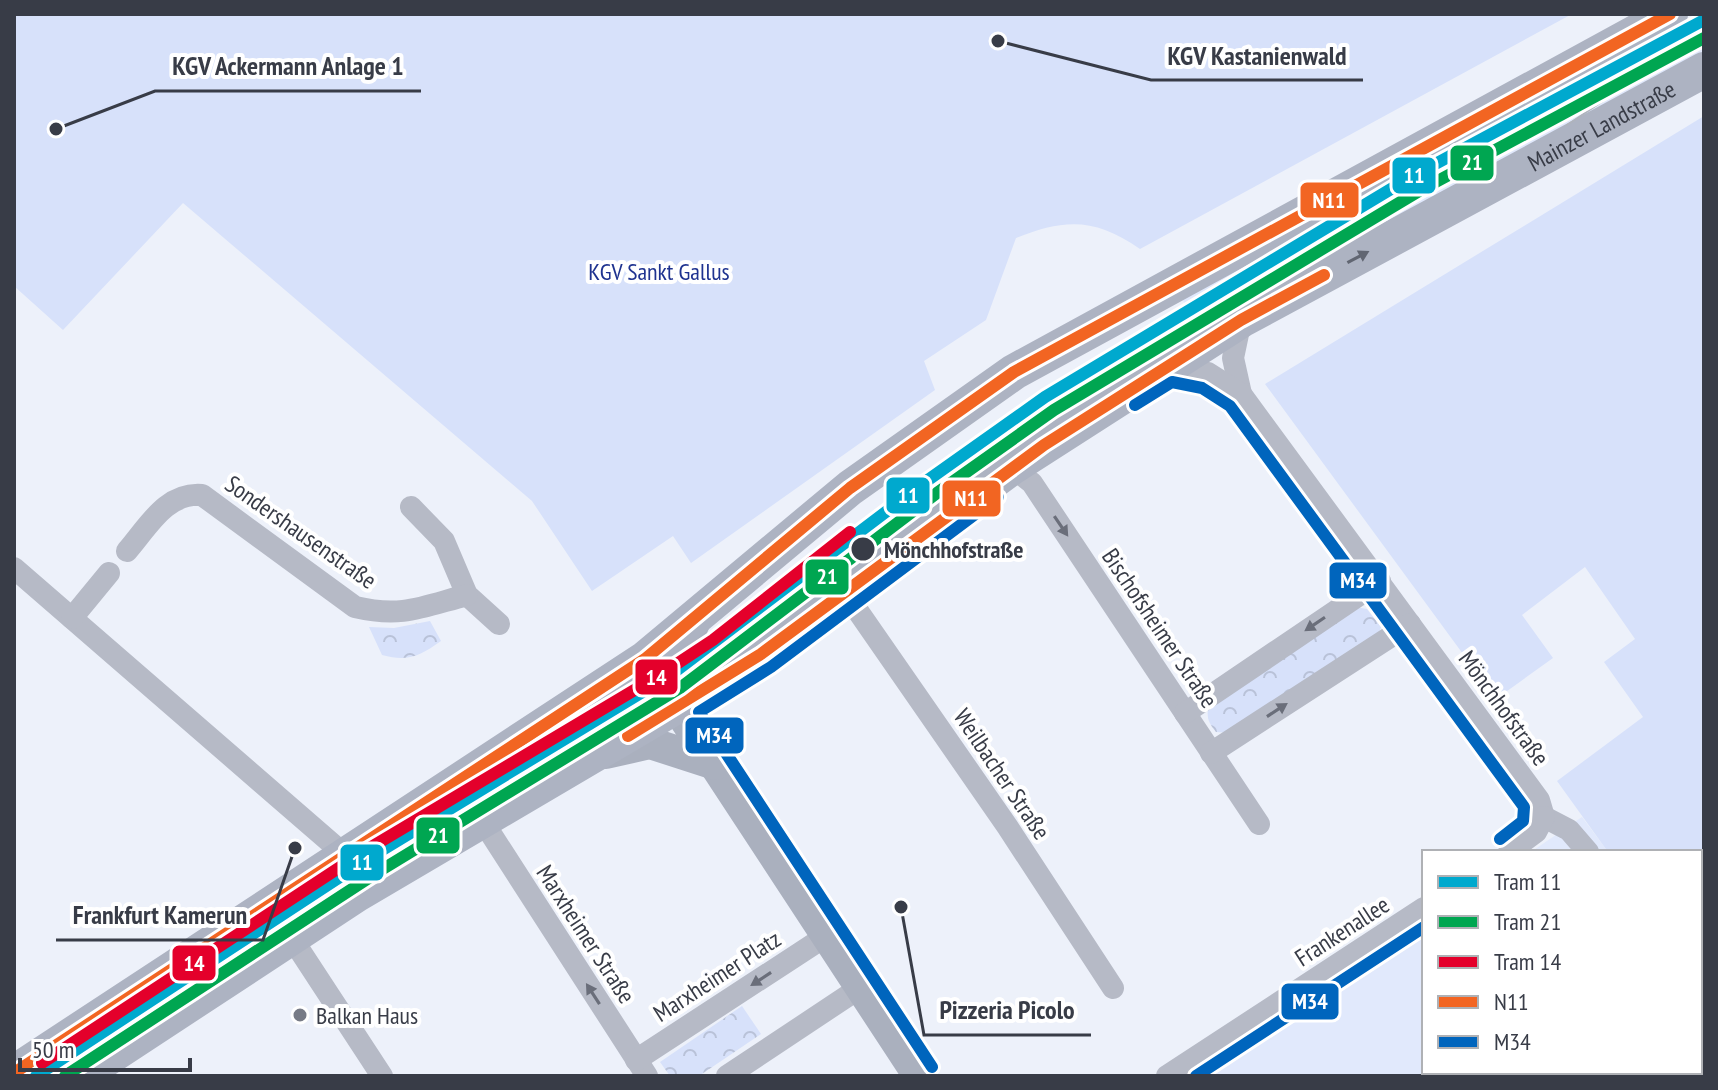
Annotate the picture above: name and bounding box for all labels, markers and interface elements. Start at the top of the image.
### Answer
callout: KGV Kastanienwald [1151,30,1363,80]
text: KGV Kastanienwald [1167,39,1347,72]
callout: KGV Ackermann Anlage 1 [155,41,421,91]
text: KGV Ackermann Anlage 1 [172,49,404,82]
street label: Mainzer Landstraße [1522,73,1681,178]
line badge: 21 [1449,144,1495,182]
text: 21 [1461,148,1483,176]
line badge: 11 [1391,156,1437,195]
text: 11 [1403,161,1425,189]
line badge: N11 [1299,181,1360,219]
text: N11 [1313,186,1345,214]
one-way arrow [1347,250,1369,264]
park label: KGV Sankt Gallus [588,256,730,287]
street label: Sondershausenstraße [219,468,383,596]
line badge: 11 [885,476,931,515]
line badge: N11 [941,479,1002,518]
text: 11 [897,481,919,509]
text: N11 [955,484,987,512]
one-way arrow [1053,515,1068,537]
place label: Mönchhofstraße [884,534,1024,565]
marker: Mönchhofstraße [849,535,877,563]
street label: Bischofsheimer Straße [1095,542,1225,714]
line badge: 21 [804,558,850,596]
line badge: M34 [1328,561,1388,600]
text: 21 [816,562,838,590]
text: M34 [1340,566,1376,594]
one-way arrow [1305,617,1326,632]
street label: Mönchhofstraße [1452,644,1556,772]
line badge: 14 [634,658,679,696]
text: 14 [645,663,667,691]
street label: Weilbacher Straße [947,703,1057,845]
one-way arrow [1266,703,1287,718]
line badge: M34 [684,716,745,755]
text: M34 [696,721,732,749]
line badge: 21 [415,816,461,855]
text: 21 [427,821,449,849]
line badge: 11 [339,843,385,882]
text: 11 [351,848,373,876]
legend [1422,850,1702,1074]
street label: Marxheimer Straße [530,859,642,1009]
text: Tram 11 [1494,866,1561,897]
street label: Frankenallee [1289,889,1395,973]
callout: Frankfurt Kamerun [56,890,263,940]
text: Frankfurt Kamerun [73,898,247,931]
text: Tram 21 [1494,906,1561,937]
street label: Marxheimer Platz [648,923,786,1029]
line badge: 14 [171,944,217,982]
text: Tram 14 [1494,946,1561,977]
text: 14 [183,949,205,977]
one-way arrow [750,971,771,986]
line badge: M34 [1280,982,1340,1021]
one-way arrow [586,984,601,1005]
callout: Pizzeria Picolo [924,985,1091,1035]
text: N11 [1494,986,1529,1017]
text: M34 [1292,987,1328,1015]
text: Pizzeria Picolo [939,993,1075,1026]
place label: Balkan Haus [316,1000,418,1031]
marker: Balkan Haus [291,1006,309,1024]
scale bar [20,1022,190,1072]
text: M34 [1494,1026,1531,1057]
text: 50 m [32,1034,74,1065]

